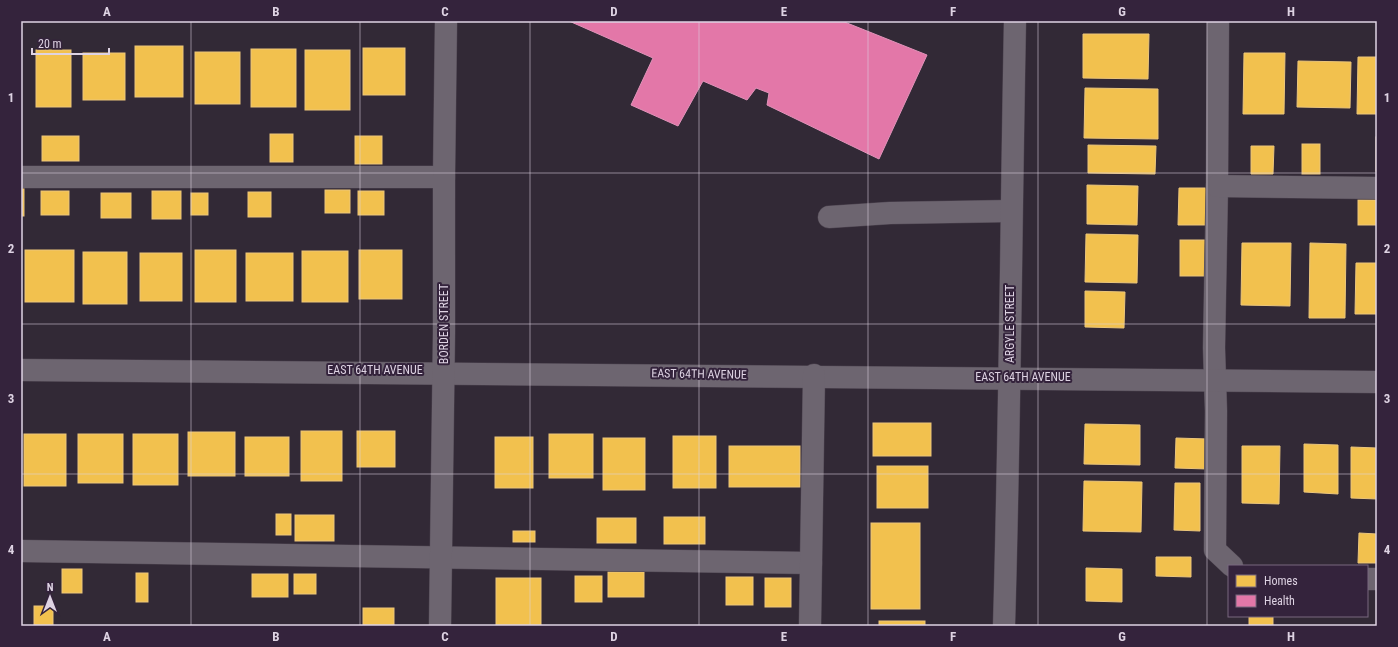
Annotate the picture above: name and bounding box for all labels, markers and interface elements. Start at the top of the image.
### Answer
text: A [103,4,111,19]
text: B [272,4,280,19]
text: C [441,4,449,19]
text: D [610,4,618,19]
text: E [781,4,788,19]
text: F [950,4,956,19]
text: G [1118,4,1126,19]
text: H [1287,4,1295,19]
scale bar [32,30,109,56]
text: 20 m [38,37,62,51]
text: 1 [8,90,14,105]
text: 1 [1384,90,1390,105]
text: 2 [8,241,15,256]
text: 2 [1384,241,1391,256]
street label: BORDEN STREET [437,284,451,364]
street label: ARGYLE STREET [1003,285,1017,363]
street label: EAST 64TH AVENUE [327,363,423,377]
street label: EAST 64TH AVENUE [651,366,747,382]
street label: EAST 64TH AVENUE [975,370,1071,384]
text: 3 [8,391,14,406]
text: 3 [1384,391,1390,406]
text: 4 [8,542,15,557]
text: 4 [1384,542,1391,557]
legend [1228,565,1368,617]
text: Homes [1264,574,1298,588]
north arrow [30,577,70,617]
text: N [47,581,54,594]
text: Health [1264,594,1295,608]
text: A [103,629,111,644]
text: B [272,629,280,644]
text: C [441,629,449,644]
text: D [610,629,618,644]
text: E [781,629,788,644]
text: F [950,629,956,644]
text: G [1118,629,1126,644]
text: H [1287,629,1295,644]

